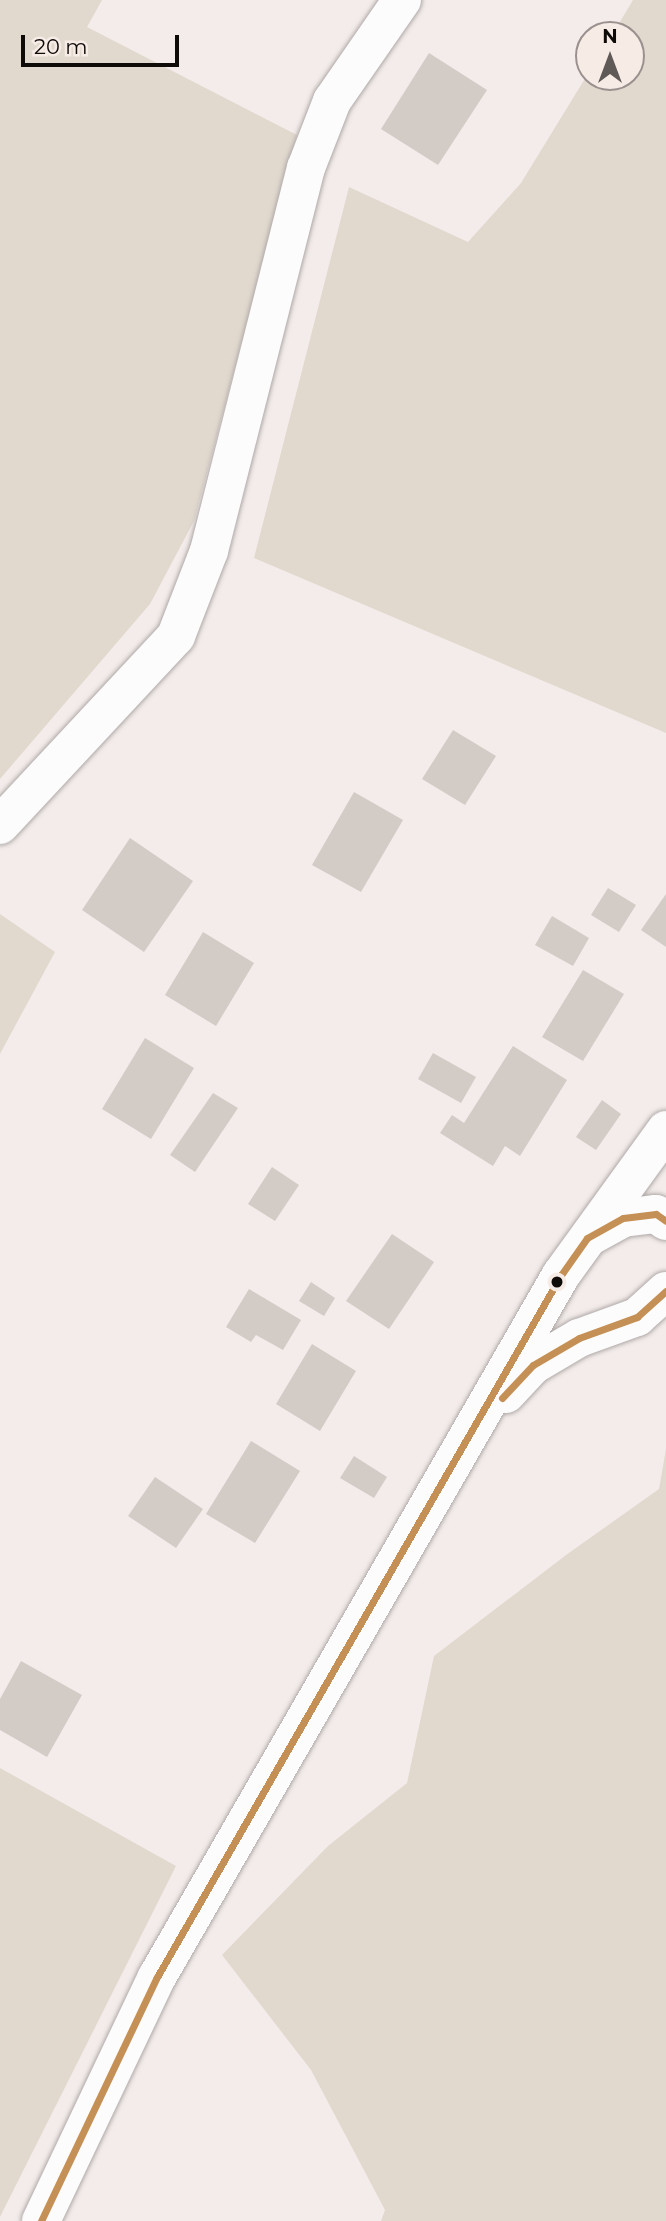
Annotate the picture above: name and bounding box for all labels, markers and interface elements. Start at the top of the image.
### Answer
scale bar [24,21,182,65]
north arrow [575,21,645,91]
text: N [602,25,618,48]
text: 20 m [34,34,88,59]
unlabelled marker [550,1275,564,1289]

